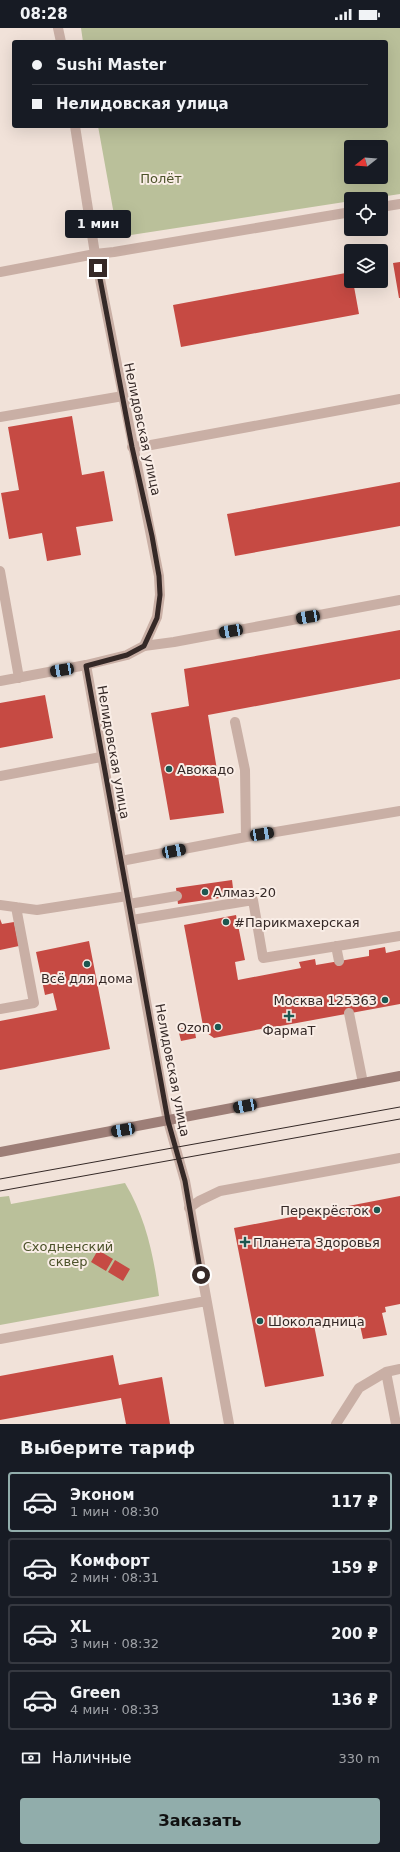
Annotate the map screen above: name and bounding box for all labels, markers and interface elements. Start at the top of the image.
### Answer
text: 08:28 [20,5,68,23]
text: Sushi Master [56,56,166,74]
text: Нелидовская улица [56,95,229,113]
north arrow [344,140,388,184]
map controls [344,140,388,288]
park label: Полёт [140,171,182,186]
button: locate [344,192,388,236]
callout: 1 мин [65,210,131,238]
text: 1 мин [77,216,119,231]
button: layers [344,244,388,288]
route end [89,259,107,277]
street label: Нелидовская улица [121,361,164,497]
car [295,609,321,625]
car [218,623,244,639]
car [49,662,75,678]
street label: Нелидовская улица [94,684,133,820]
place label: Авокадо [177,762,234,777]
marker: Авокадо [164,764,174,774]
car [249,826,275,842]
car [161,843,187,859]
place label: Алмаз-20 [213,885,276,900]
marker: Алмаз-20 [200,887,210,897]
place label: #Парикмахерская [234,915,360,930]
marker: #Парикмахерская [221,917,231,927]
marker: Всё для дома [82,959,92,969]
place label: Всё для дома [41,971,133,986]
place label: Москва 125363 [273,993,377,1008]
marker: Москва 125363 [380,995,390,1005]
street label: Нелидовская улица [152,1002,193,1138]
marker: ФармаТ [284,1011,294,1021]
place label: Ozon [177,1020,210,1035]
marker: Ozon [213,1022,223,1032]
place label: ФармаТ [262,1023,316,1038]
car [232,1098,258,1114]
car [110,1122,136,1138]
place label: Перекрёсток [280,1203,369,1218]
marker: Перекрёсток [372,1205,382,1215]
place label: Планета Здоровья [253,1235,380,1250]
marker: Планета Здоровья [240,1237,250,1247]
park label: Сходненский сквер [23,1239,113,1269]
route start [192,1266,210,1284]
place label: Шоколадница [268,1314,365,1329]
marker: Шоколадница [255,1316,265,1326]
text: Выберите тариф [20,1437,195,1458]
icon: car [22,1484,58,1520]
text: Эконом [70,1486,134,1504]
text: 117 ₽ [331,1493,378,1511]
text: 1 мин · 08:30 [70,1504,159,1519]
icon: car [22,1550,58,1586]
text: Комфорт [70,1552,149,1570]
text: 159 ₽ [331,1559,378,1577]
text: 2 мин · 08:31 [70,1570,159,1585]
icon: car [22,1616,58,1652]
text: XL [70,1618,91,1636]
text: 200 ₽ [331,1625,378,1643]
text: 3 мин · 08:32 [70,1636,159,1651]
icon: car [22,1682,58,1718]
text: Green [70,1684,121,1702]
text: 136 ₽ [331,1691,378,1709]
text: 4 мин · 08:33 [70,1702,159,1717]
icon: cash [20,1747,42,1769]
text: Наличные [52,1749,132,1767]
text: 330 m [338,1751,380,1766]
button: Заказать [20,1798,380,1844]

